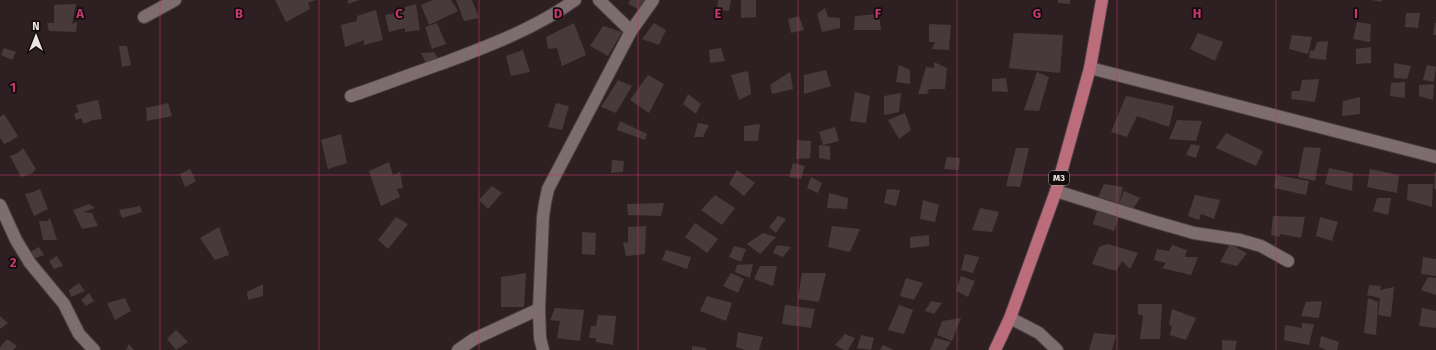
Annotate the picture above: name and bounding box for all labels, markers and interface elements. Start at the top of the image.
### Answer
text: A [75,6,84,21]
text: B [235,6,243,21]
text: C [395,6,403,21]
text: D [554,6,563,21]
text: E [715,6,722,21]
text: F [875,6,882,21]
text: G [1033,6,1041,21]
text: H [1193,6,1201,21]
text: I [1354,6,1358,21]
north arrow [16,16,56,56]
text: N [32,20,40,33]
text: 1 [10,80,16,95]
road number: M3 [1049,171,1069,185]
text: 2 [10,255,17,270]

